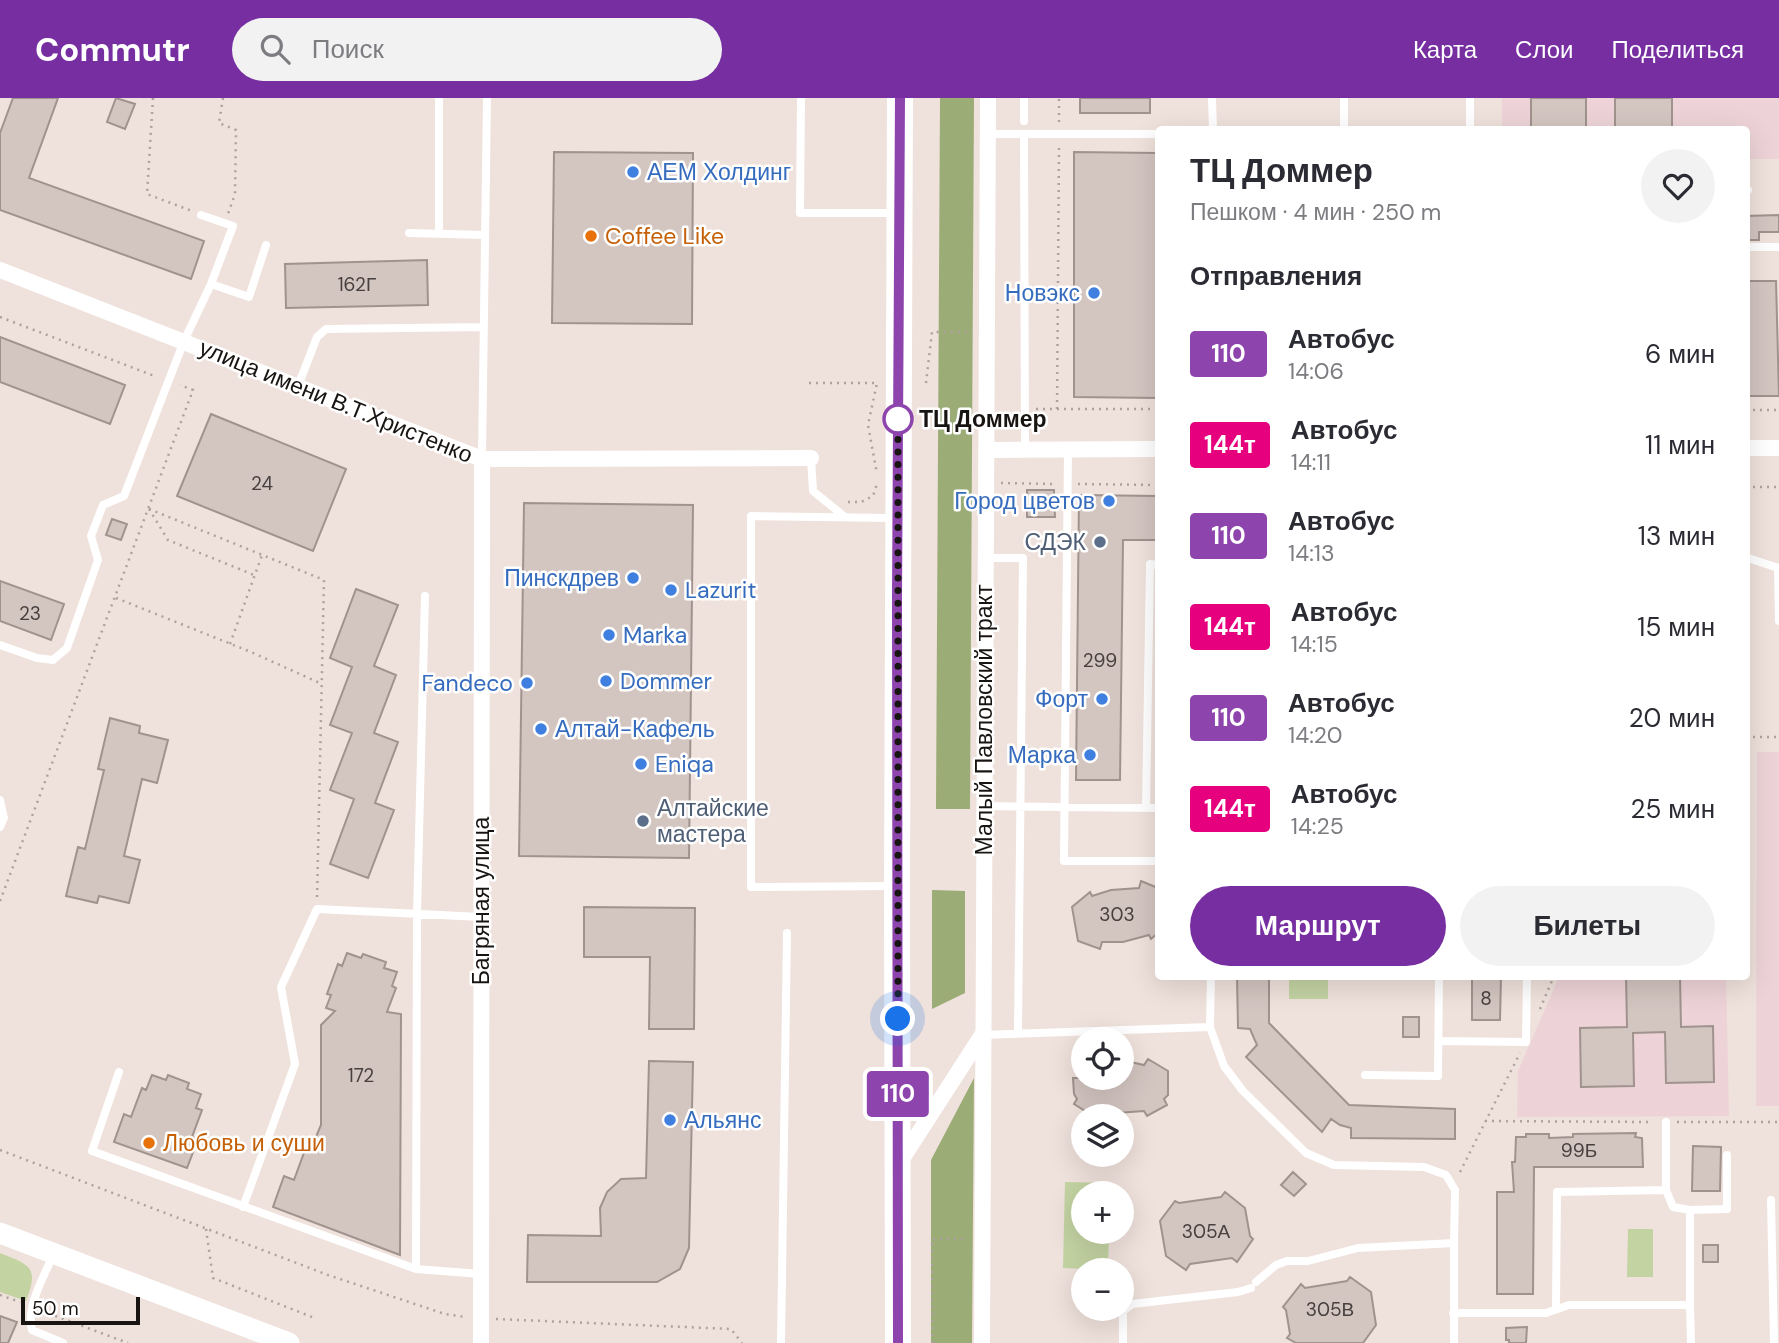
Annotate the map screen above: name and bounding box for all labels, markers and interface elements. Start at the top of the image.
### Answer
search box [232,18,722,81]
text: Commutr [35,28,190,71]
icon: search [256,30,294,68]
text: Поиск [312,32,384,66]
text: Карта [1413,34,1477,65]
text: Слои [1515,34,1573,65]
text: Поделиться [1611,34,1744,65]
text: ТЦ Доммер [1190,149,1373,192]
button: heart [1641,149,1715,223]
place label: АЕМ Холдинг [647,157,791,187]
marker: АЕМ Холдинг [625,164,641,180]
text: Пешком · 4 мин · 250 m [1190,197,1441,227]
place label: Coffee Like [605,221,724,251]
marker: Coffee Like [583,228,599,244]
text: Отправления [1190,259,1362,293]
house number: 162Г [338,272,376,297]
place label: Новэкс [1005,278,1080,308]
marker: Новэкс [1086,285,1102,301]
text: Автобус [1288,322,1395,356]
street label: улица имени В.Т.Христенко [195,332,477,470]
text: 6 мин [1645,337,1715,371]
text: 110 [1211,338,1246,369]
text: 14:06 [1288,356,1344,386]
marker: ТЦ Доммер [883,404,913,434]
place label: ТЦ Доммер [919,404,1047,434]
text: Автобус [1291,413,1397,447]
text: 11 мин [1645,428,1715,462]
text: 144т [1204,429,1256,460]
text: 14:11 [1291,447,1331,477]
house number: 24 [251,471,273,496]
place label: Город цветов [954,486,1095,516]
marker: Город цветов [1101,493,1117,509]
text: Автобус [1288,504,1395,538]
text: 13 мин [1638,519,1715,553]
text: 110 [1211,520,1246,551]
place label: СДЭК [1024,527,1087,557]
marker: СДЭК [1092,534,1108,550]
text: 14:13 [1288,538,1335,568]
place label: Пинскдрев [504,563,619,593]
marker: Пинскдрев [625,570,641,586]
place label: Lazurit [685,575,756,605]
marker: Lazurit [663,582,679,598]
street label: Малый Павловский тракт [969,584,999,855]
text: Автобус [1291,595,1397,629]
house number: 23 [19,601,41,626]
text: 15 мин [1637,610,1715,644]
text: 144т [1204,611,1256,642]
place label: Marka [623,620,687,650]
marker: Marka [601,627,617,643]
text: 14:15 [1291,629,1338,659]
house number: 299 [1083,648,1117,673]
place label: Dommer [620,666,712,696]
place label: Fandeco [421,668,513,698]
marker: Dommer [598,673,614,689]
marker: Fandeco [519,675,535,691]
place label: Форт [1035,684,1088,714]
text: Автобус [1288,686,1395,720]
marker: Форт [1094,691,1110,707]
text: 20 мин [1629,701,1715,735]
text: 110 [1211,702,1246,733]
place label: Алтай-Кафель [555,714,715,744]
text: 14:20 [1288,720,1343,750]
marker: Алтай-Кафель [533,721,549,737]
place label: Марка [1008,740,1076,770]
marker: Марка [1082,747,1098,763]
place label: Eniqa [655,749,714,779]
marker: Eniqa [633,756,649,772]
text: Автобус [1291,777,1397,811]
text: 25 мин [1630,792,1715,826]
place label: Алтайские мастера [657,793,769,849]
text: 144т [1204,793,1256,824]
text: 14:25 [1291,811,1344,841]
marker: Алтайские мастера [635,813,651,829]
street label: Багряная улица [466,817,496,985]
button: Маршрут [1190,886,1446,966]
button: Билеты [1460,886,1715,966]
house number: 303 [1099,902,1135,927]
house number: 8 [1480,986,1492,1011]
your location [880,1001,915,1036]
map controls [1071,1027,1134,1321]
button: locate [1071,1027,1134,1090]
house number: 172 [348,1063,374,1088]
line badge: 110 [858,1071,938,1117]
text: 110 [881,1078,915,1109]
button: layers [1071,1104,1134,1167]
place label: Альянс [684,1105,761,1135]
marker: Альянс [662,1112,678,1128]
place label: Любовь и суши [163,1128,325,1158]
marker: Любовь и суши [141,1135,157,1151]
house number: 99Б [1561,1138,1597,1163]
button: + [1071,1181,1134,1244]
house number: 305А [1182,1219,1231,1244]
button: − [1071,1258,1134,1321]
scale bar [21,1294,140,1326]
text: 50 m [32,1296,79,1321]
house number: 305В [1306,1297,1354,1322]

